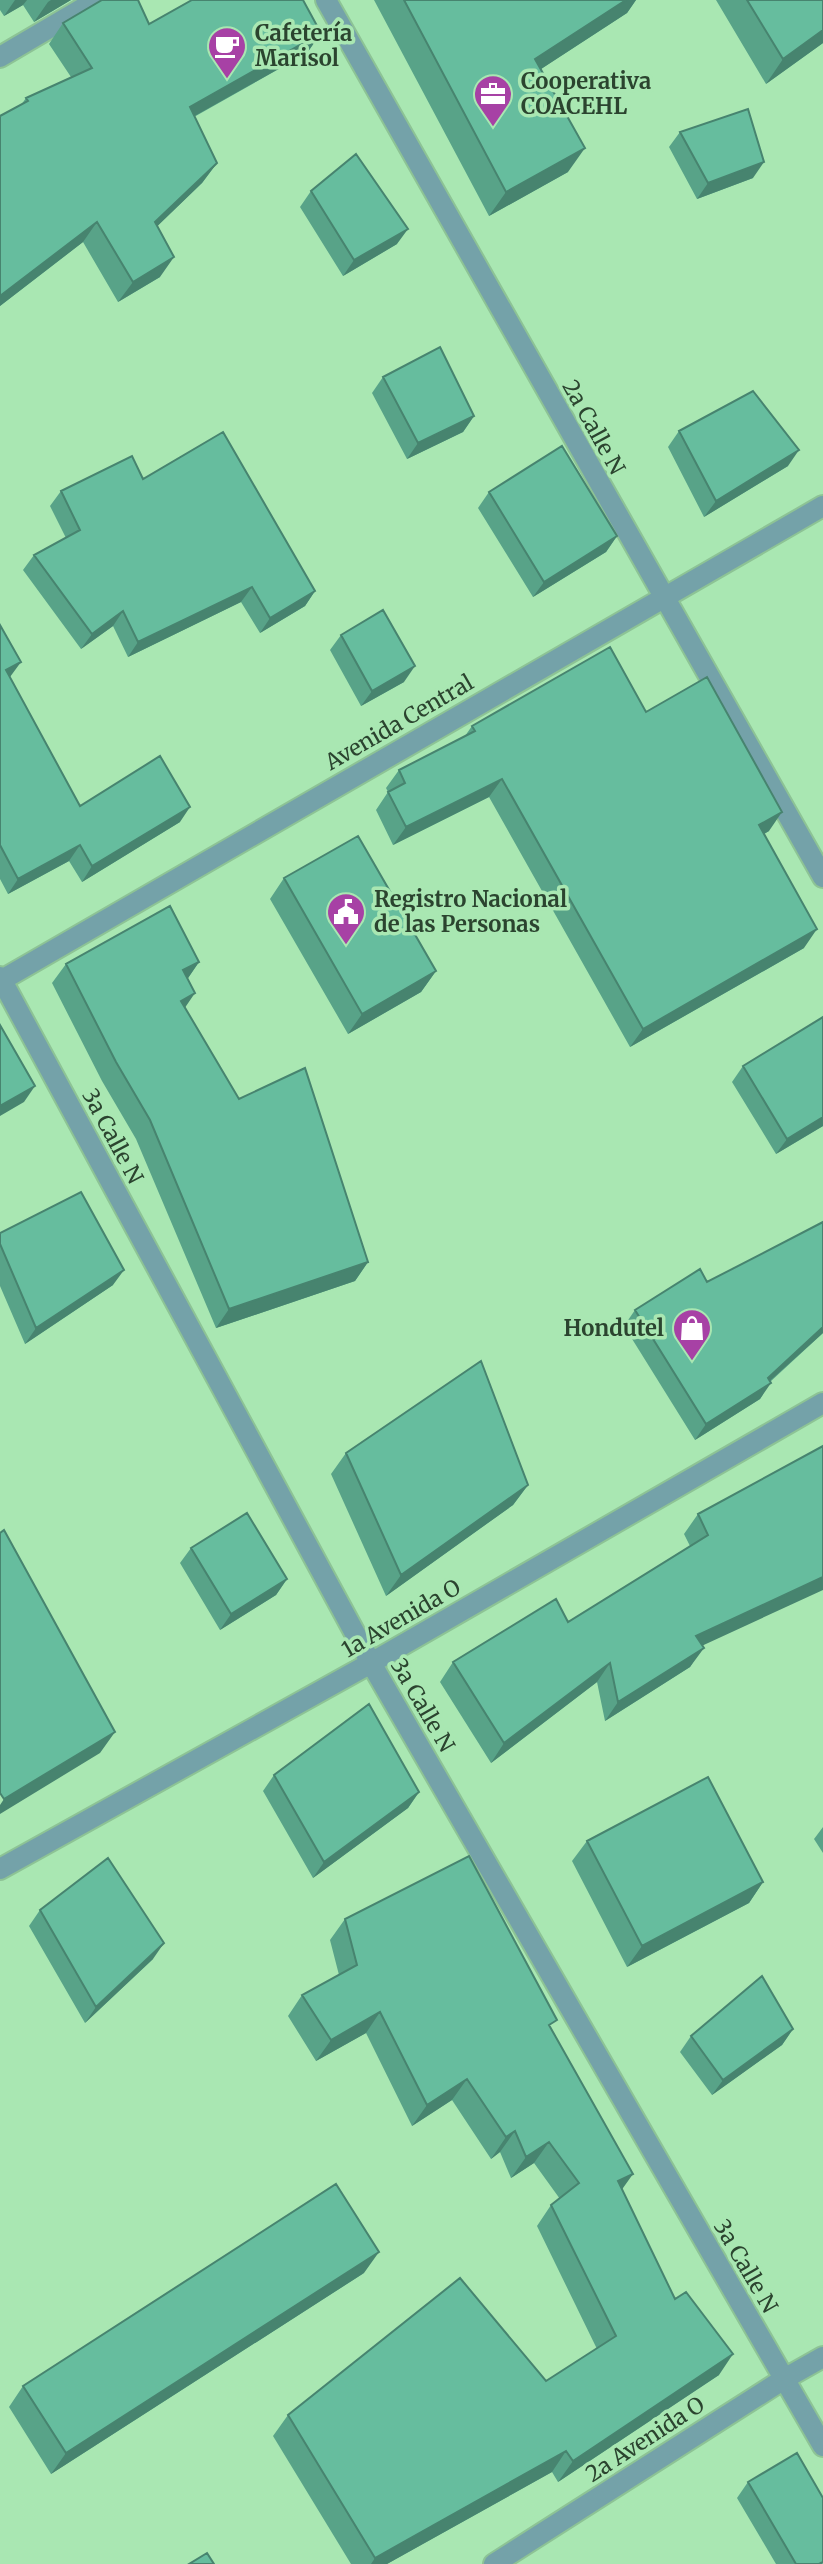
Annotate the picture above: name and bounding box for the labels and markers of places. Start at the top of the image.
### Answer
place label: Cafetería Marisol [255,19,352,72]
cafe icon: Cafetería Marisol [206,25,248,80]
place label: Cooperativa COACEHL [521,67,651,120]
office icon: Cooperativa COACEHL [472,73,514,128]
place label: Registro Nacional de las Personas [374,885,567,938]
public building icon: Registro Nacional de las Personas [325,891,367,946]
shop icon: Hondutel [671,1307,713,1362]
place label: Hondutel [563,1314,664,1342]

